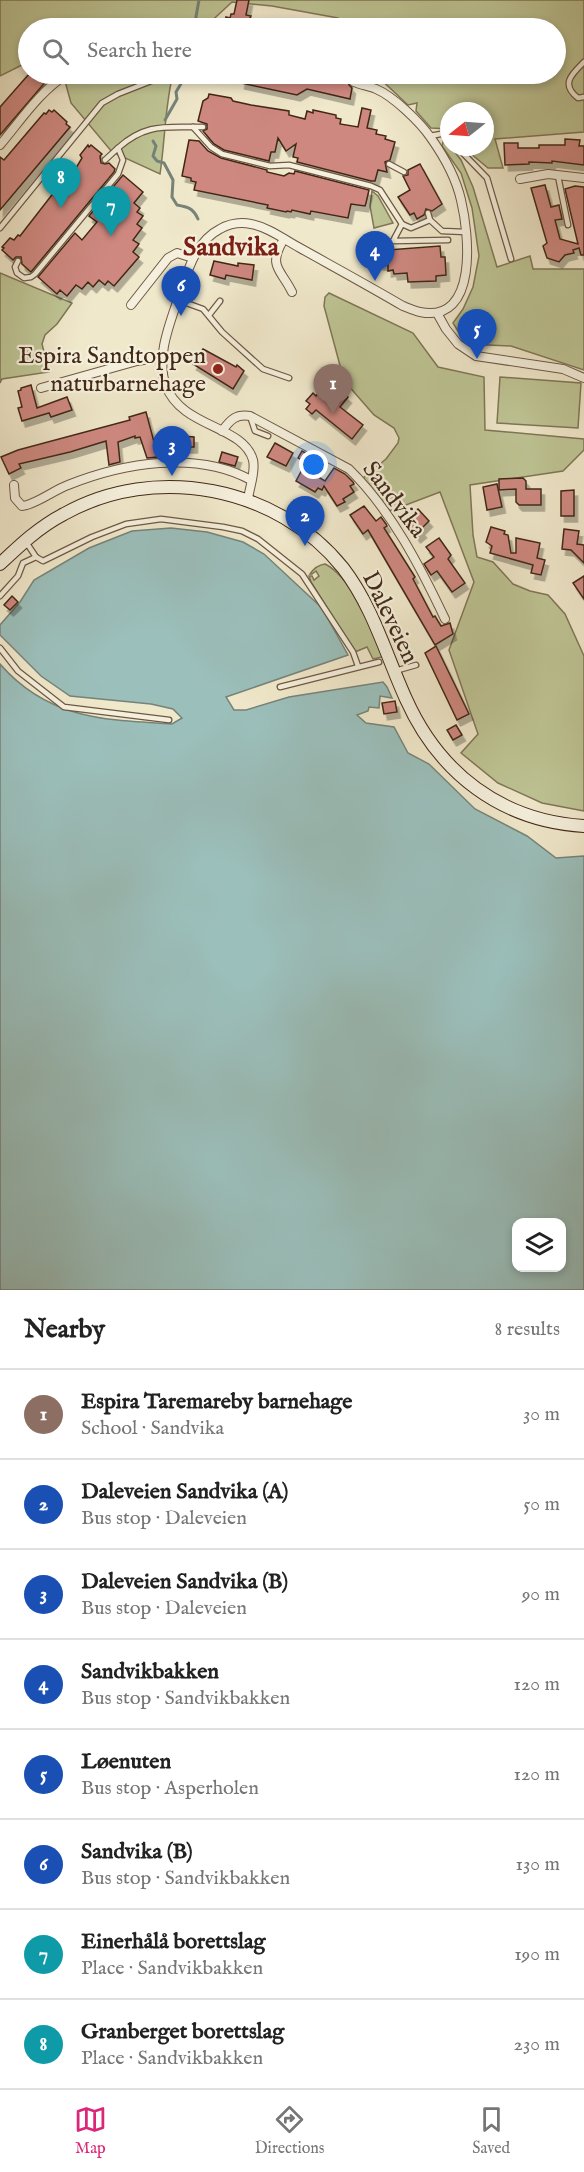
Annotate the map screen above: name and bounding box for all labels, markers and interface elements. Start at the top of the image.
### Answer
search box [18,18,566,84]
icon: search [39,35,72,68]
text: Search here [87,37,192,65]
north arrow [440,102,494,156]
pin: 8 [42,158,80,208]
pin: 7 [92,186,130,236]
district label: Sandvika [183,231,280,264]
pin: 4 [356,232,394,281]
pin: 6 [162,266,201,316]
pin: 5 [458,310,496,359]
place label: Espira Sandtoppen naturbarnehage [18,341,206,400]
marker: Espira Sandtoppen naturbarnehage [211,362,225,376]
pin: 1 [314,364,352,414]
pin: 3 [152,426,192,476]
your location [299,450,328,479]
street label: Sandvika [355,455,433,545]
pin: 2 [286,496,324,546]
street label: Daleveien [354,566,425,669]
map controls [512,1218,566,1272]
button: layers [512,1218,566,1272]
text: Nearby [24,1313,105,1346]
text: 8 results [494,1317,560,1342]
text: Espira Taremareby barnehage [81,1388,352,1416]
text: 1 [40,1402,47,1427]
text: 30 m [523,1402,560,1427]
text: School · Sandvika [81,1416,224,1441]
text: Daleveien Sandvika (A) [81,1478,288,1506]
text: 2 [39,1492,48,1517]
text: 50 m [523,1492,560,1517]
text: Bus stop · Daleveien [81,1506,247,1531]
text: Daleveien Sandvika (B) [81,1568,288,1596]
text: 3 [40,1582,47,1607]
text: 90 m [522,1582,560,1607]
text: Bus stop · Daleveien [81,1596,247,1621]
text: Sandvikbakken [81,1658,219,1686]
text: 4 [39,1672,48,1697]
text: 120 m [514,1672,560,1697]
text: Bus stop · Sandvikbakken [81,1686,290,1711]
text: Løenuten [81,1748,171,1776]
text: 5 [40,1762,47,1787]
text: 120 m [514,1762,560,1787]
text: Bus stop · Asperholen [81,1776,259,1801]
text: Sandvika (B) [81,1838,193,1866]
text: 6 [39,1852,48,1877]
text: 130 m [515,1852,560,1877]
text: Bus stop · Sandvikbakken [81,1866,290,1891]
text: Einerhålå borettslag [81,1928,266,1956]
text: 7 [39,1942,48,1967]
text: 190 m [514,1942,560,1967]
text: Place · Sandvikbakken [81,1956,263,1981]
text: Granberget borettslag [81,2018,284,2046]
text: 8 [40,2032,47,2057]
text: 230 m [514,2032,560,2057]
text: Place · Sandvikbakken [81,2046,263,2071]
tab: Map [74,2103,107,2159]
tab: Directions [255,2103,324,2159]
tab: Saved [472,2103,510,2159]

